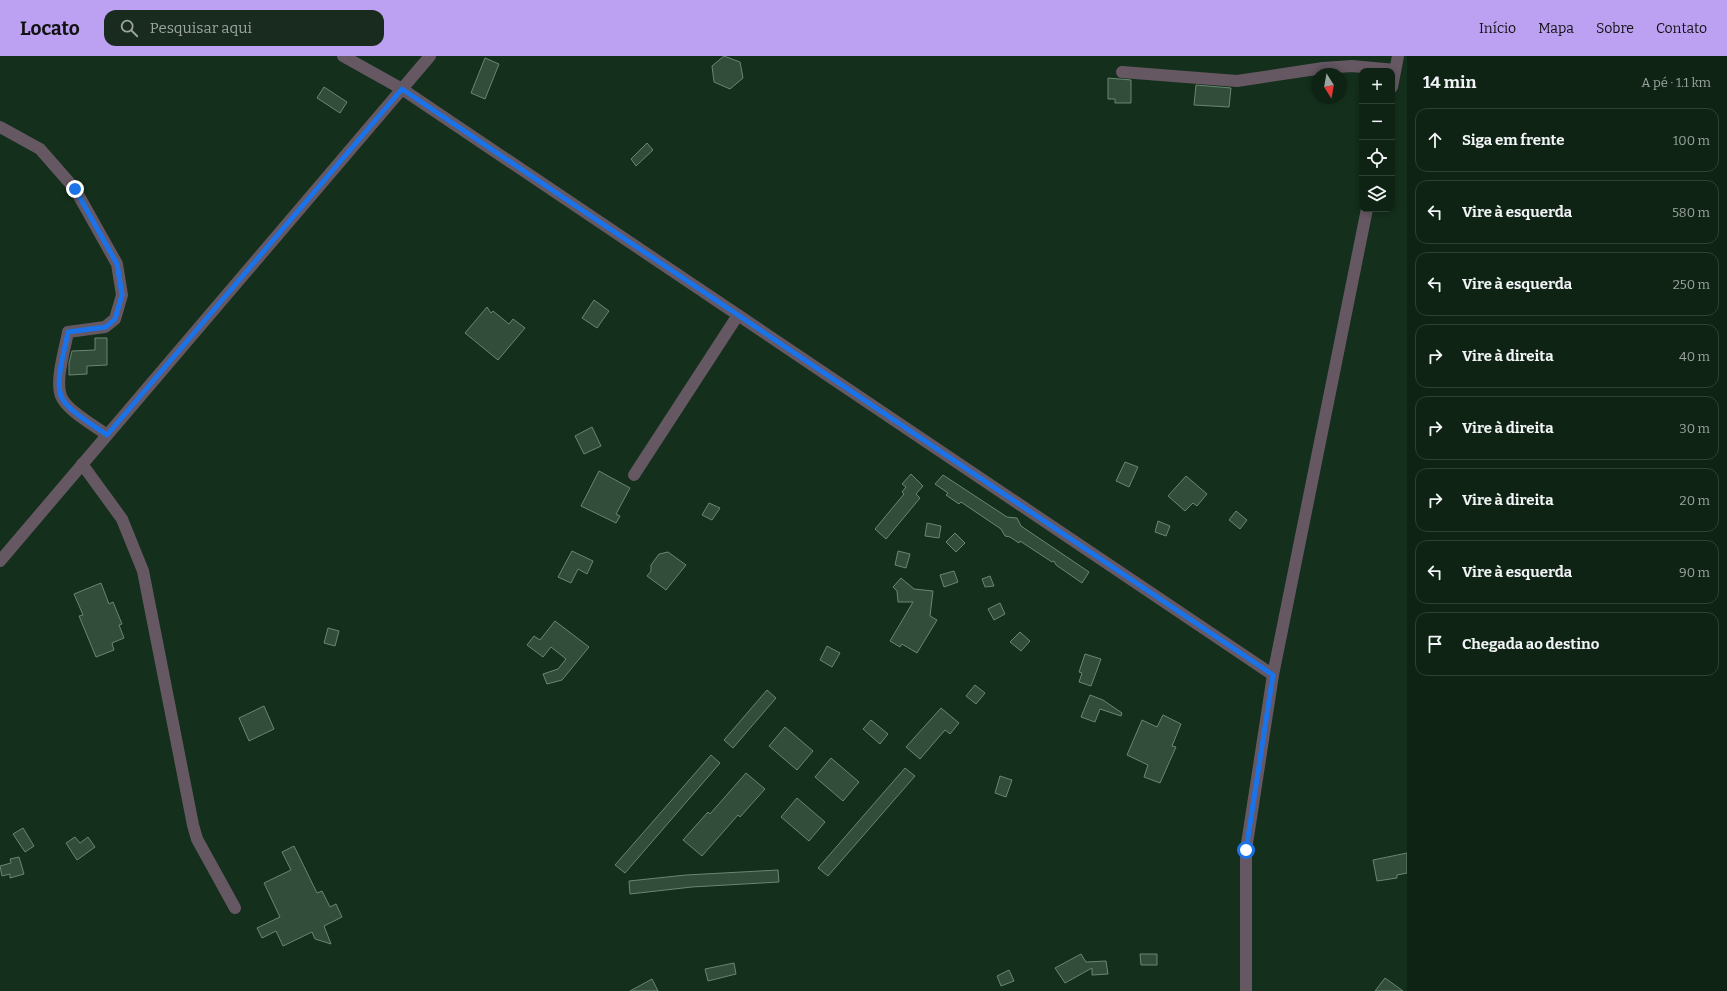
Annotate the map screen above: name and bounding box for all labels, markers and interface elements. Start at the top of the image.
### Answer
search box [104,10,384,46]
text: Locato [20,17,80,40]
icon: search [118,17,140,39]
text: Pesquisar aqui [150,19,252,37]
text: Início [1479,20,1516,37]
text: Mapa [1538,20,1574,37]
text: Sobre [1596,20,1634,37]
text: Contato [1656,20,1707,37]
north arrow [1311,68,1347,104]
map controls [1359,68,1395,212]
button: + [1359,68,1395,104]
text: 14 min [1423,72,1476,93]
text: A pé · 1.1 km [1641,75,1711,90]
button: − [1359,104,1395,140]
icon: ahead [1424,129,1446,151]
text: Siga em frente [1462,131,1565,149]
text: 100 m [1673,133,1710,148]
button: locate [1359,140,1395,176]
button: layers [1359,176,1395,212]
route end [66,180,84,198]
icon: left [1424,201,1446,223]
text: Vire à esquerda [1462,203,1572,221]
text: 580 m [1672,205,1710,220]
icon: left [1424,273,1446,295]
text: Vire à esquerda [1462,275,1572,293]
text: 250 m [1673,277,1710,292]
icon: right [1424,345,1446,367]
text: Vire à direita [1462,347,1554,365]
text: 40 m [1679,349,1710,364]
icon: right [1424,417,1446,439]
text: Vire à direita [1462,419,1554,437]
text: 30 m [1679,421,1710,436]
icon: right [1424,489,1446,511]
text: Vire à direita [1462,491,1554,509]
text: 20 m [1680,493,1710,508]
icon: left [1424,561,1446,583]
text: Vire à esquerda [1462,563,1572,581]
text: 90 m [1679,565,1710,580]
icon: arrive [1424,633,1446,655]
text: Chegada ao destino [1462,635,1599,653]
route start [1237,841,1255,859]

